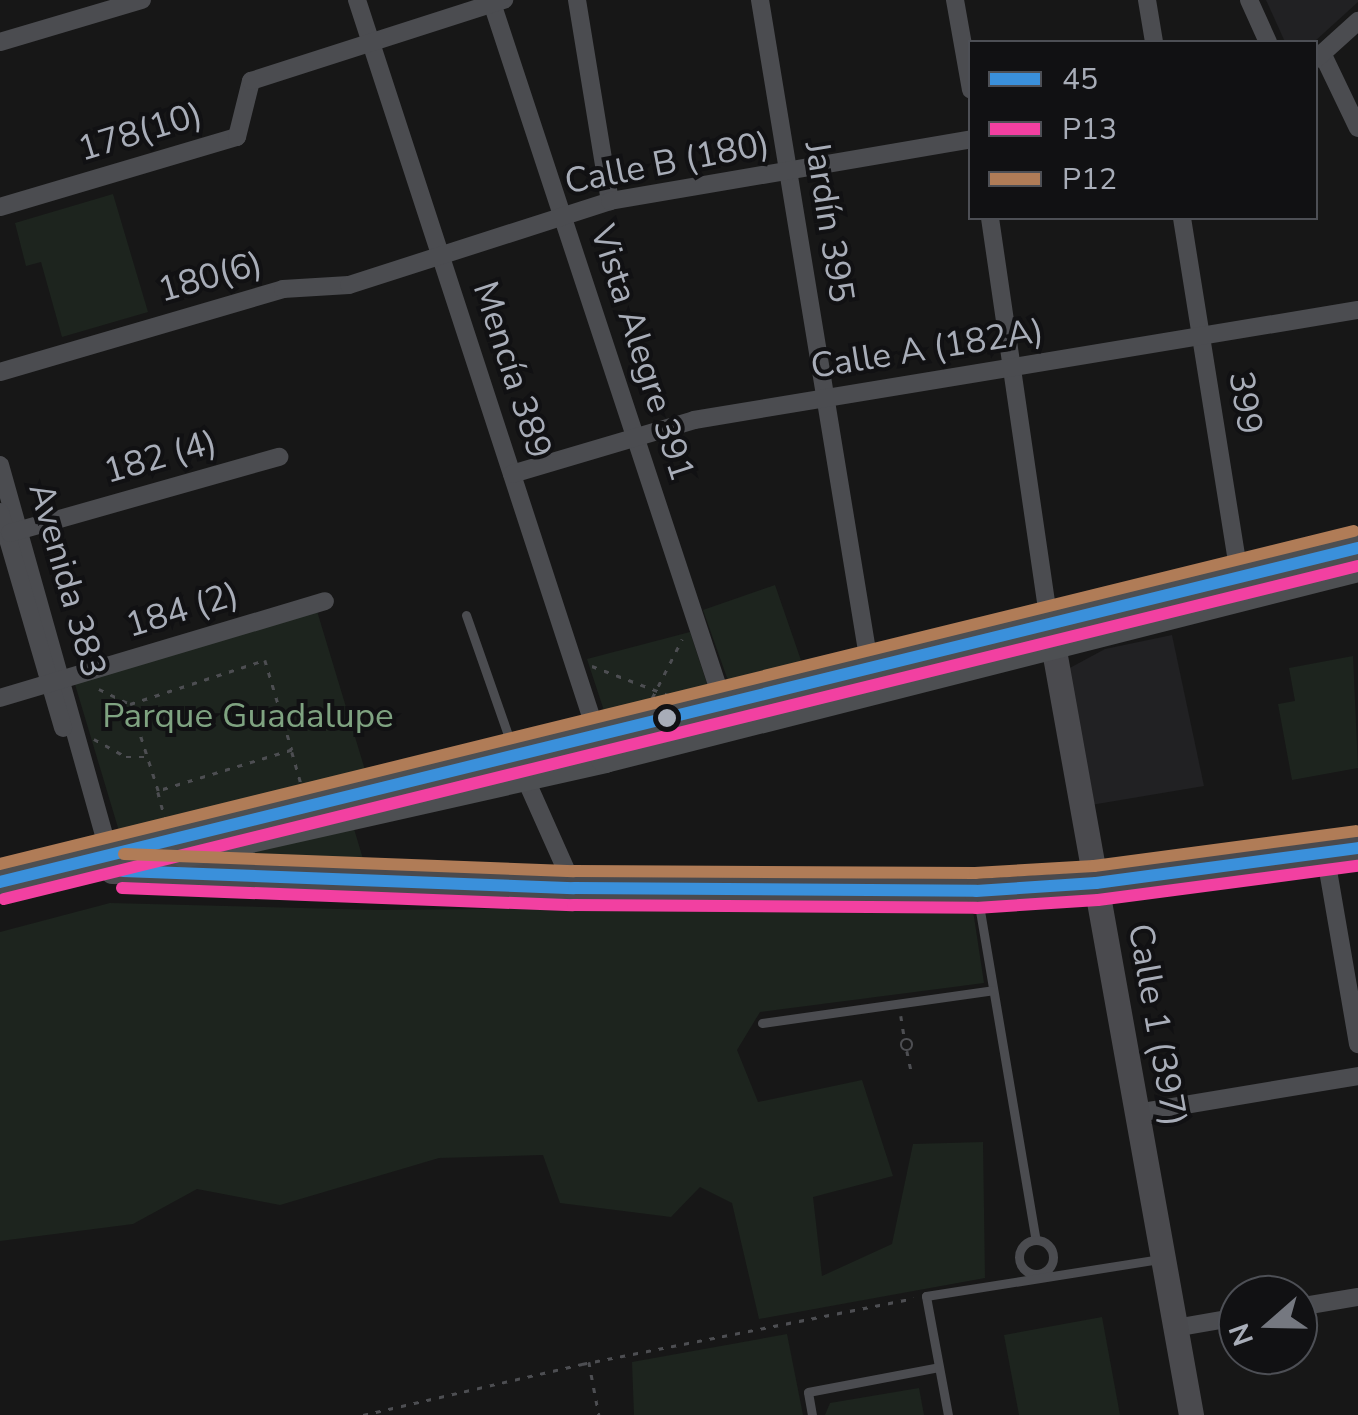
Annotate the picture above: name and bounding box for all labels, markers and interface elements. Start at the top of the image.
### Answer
legend [968,40,1318,220]
text: 45 [1062,59,1098,100]
street label: 178(10) [73,93,207,171]
text: P13 [1062,109,1117,150]
street label: Calle B (180) [561,123,773,203]
street label: Jardín 395 [796,138,862,306]
text: P12 [1062,159,1117,200]
street label: Vista Alegre 391 [581,220,703,486]
street label: 180(6) [153,242,267,312]
street label: Mencía 389 [464,276,560,464]
street label: Calle A (182A) [808,310,1046,388]
street label: 399 [1219,369,1271,437]
street label: 182 (4) [99,421,221,493]
street label: Avenida 383 [19,478,115,682]
street label: 184 (2) [121,573,243,647]
park label: Parque Guadalupe [102,695,394,737]
unlabelled marker [657,708,677,728]
street label: Calle 1 (397) [1119,920,1195,1130]
north arrow [1218,1275,1318,1375]
text: N [1220,1318,1263,1351]

